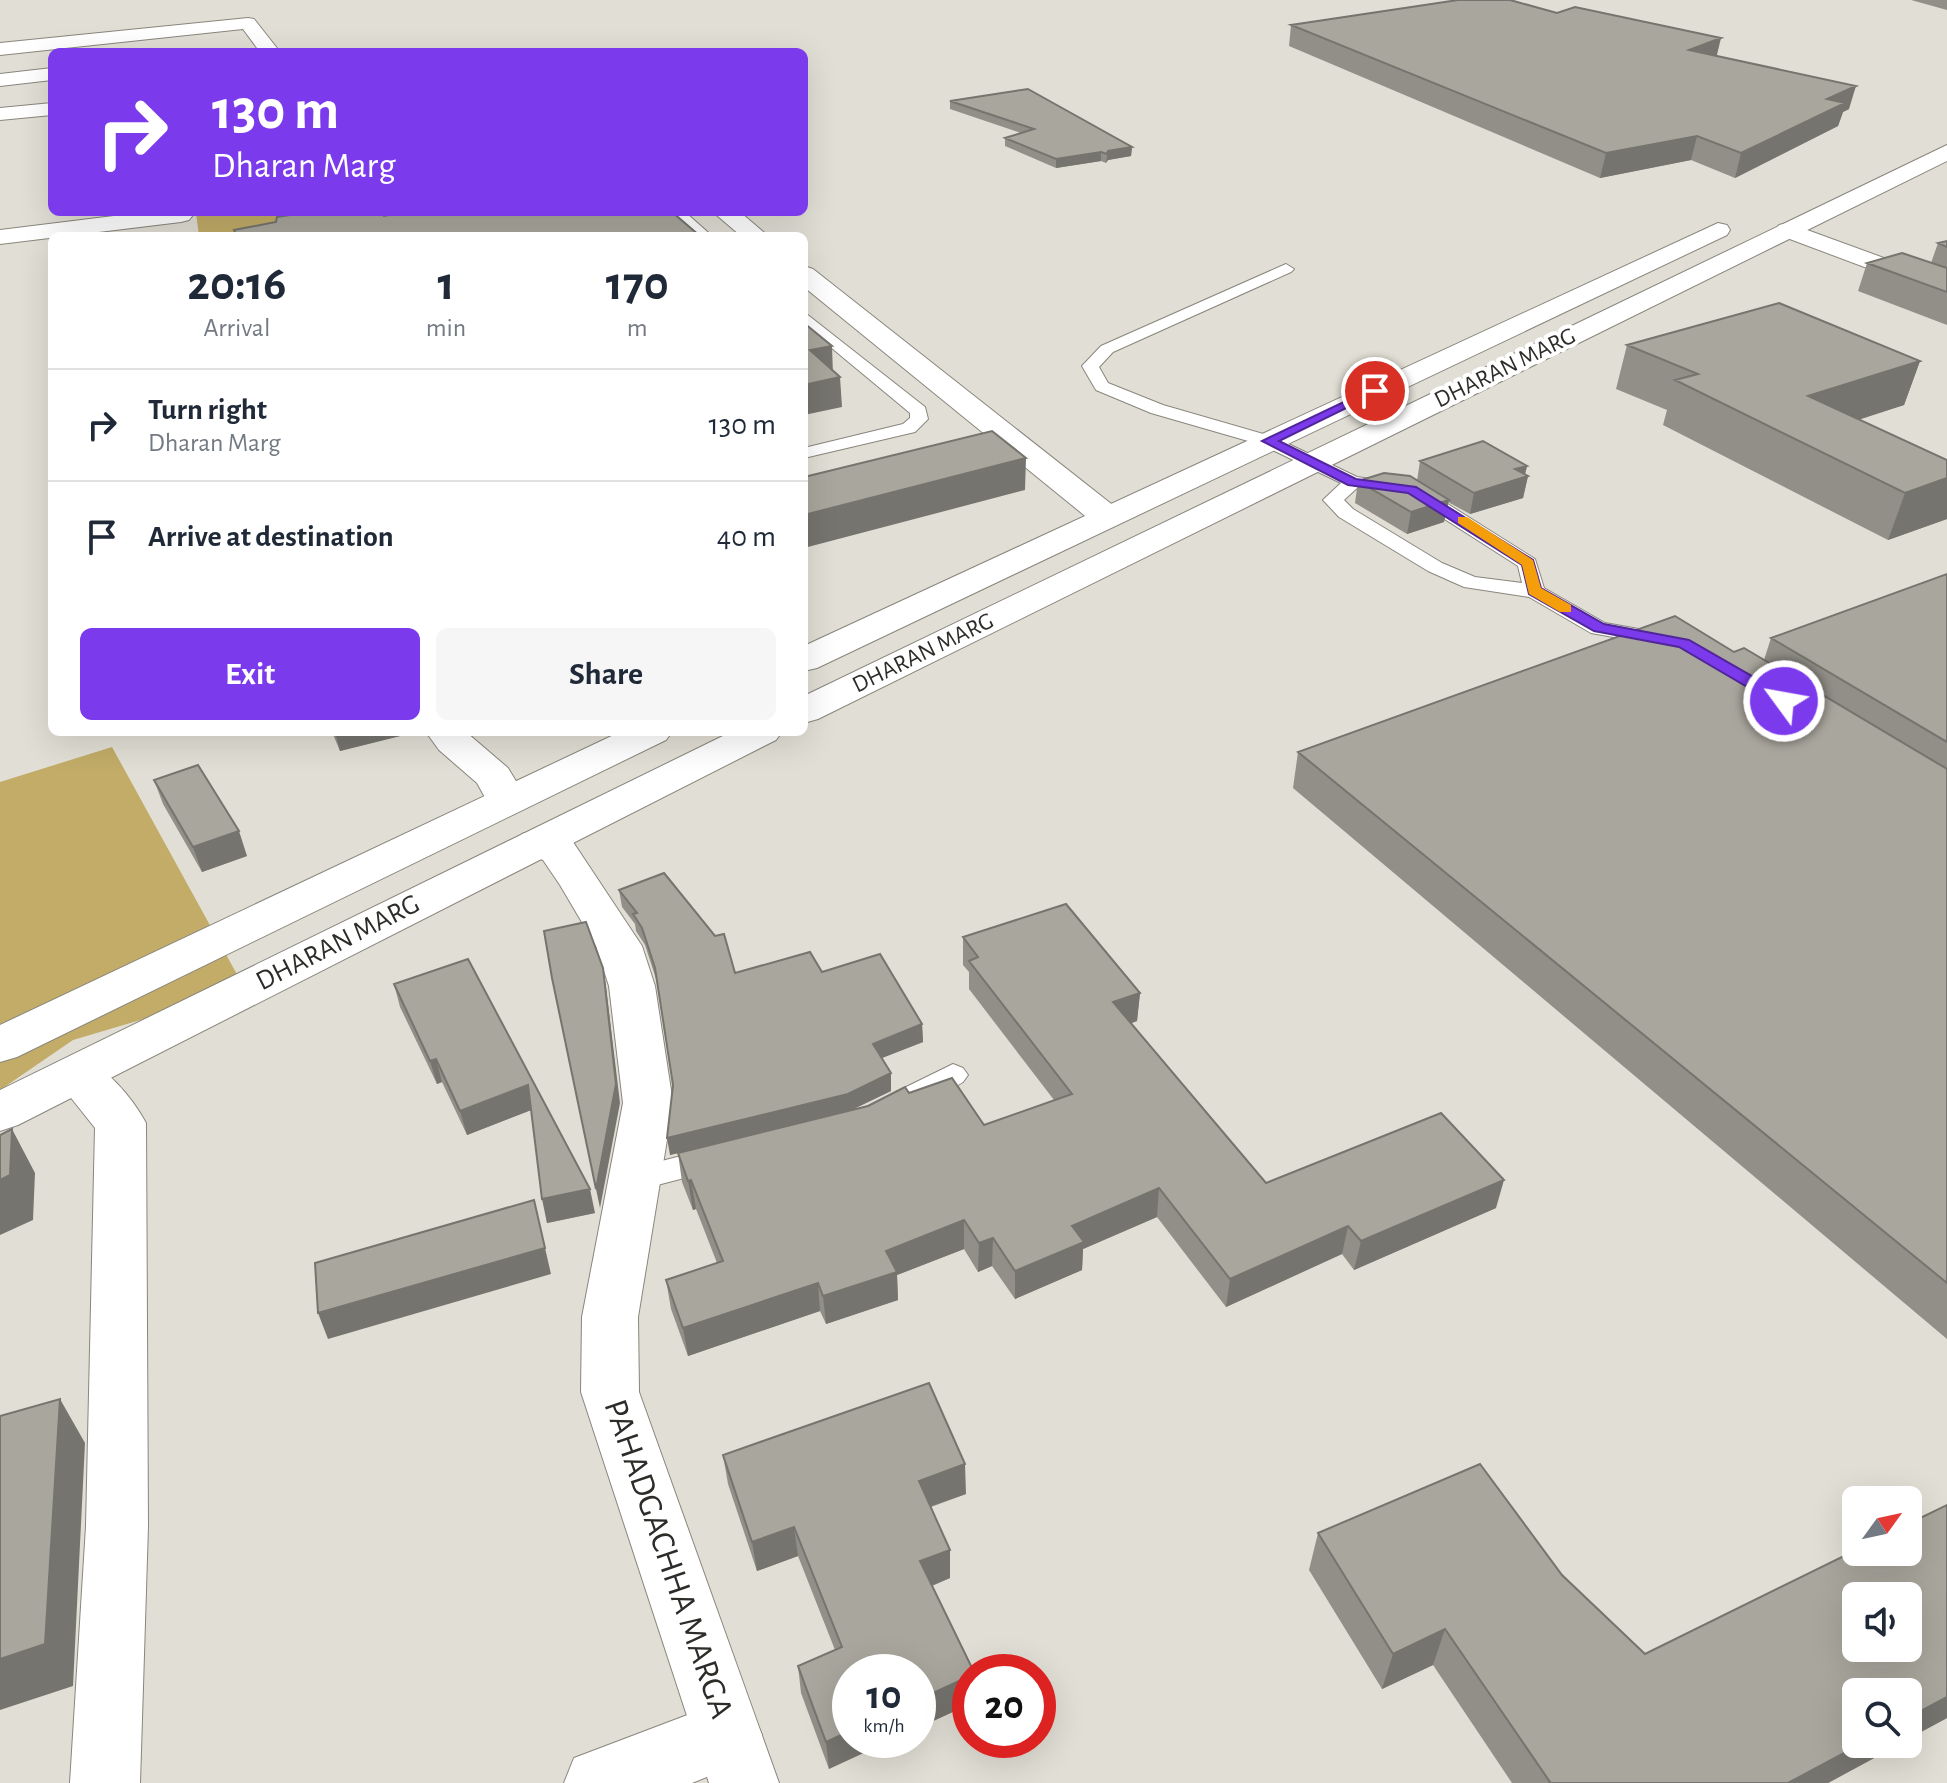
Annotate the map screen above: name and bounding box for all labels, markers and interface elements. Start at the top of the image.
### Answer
icon: right [80,80,184,184]
text: 130 m [212,83,339,139]
text: Dharan Marg [212,148,396,184]
text: 20:16 [187,261,286,309]
text: 1 [437,261,455,309]
text: 170 [606,261,669,309]
text: Arrival [203,315,270,341]
text: min [426,315,466,341]
text: m [627,315,648,341]
street label: DHARAN MARG [1431,324,1579,412]
pin [1341,357,1409,425]
icon: arrive [1353,369,1397,413]
text: Turn right [148,395,267,425]
icon: right [80,403,124,447]
text: 130 m [709,410,776,440]
text: Dharan Marg [148,430,281,456]
icon: arrive [80,515,124,559]
text: Arrive at destination [148,522,394,552]
text: 40 m [717,522,776,552]
street label: DHARAN MARG [849,609,997,697]
button: Exit [80,628,420,720]
button: Share [436,628,776,720]
position arrow [1742,659,1826,743]
street label: DHARAN MARG [252,890,424,996]
street label: PAHADGACHHA MARGA [597,1395,739,1723]
north arrow [1842,1486,1922,1566]
map controls [1842,1486,1922,1758]
button: sound [1842,1582,1922,1662]
speed limit sign: 20 [952,1654,1056,1758]
text: 10 [866,1676,902,1716]
button: search [1842,1678,1922,1758]
text: km/h [863,1716,905,1736]

